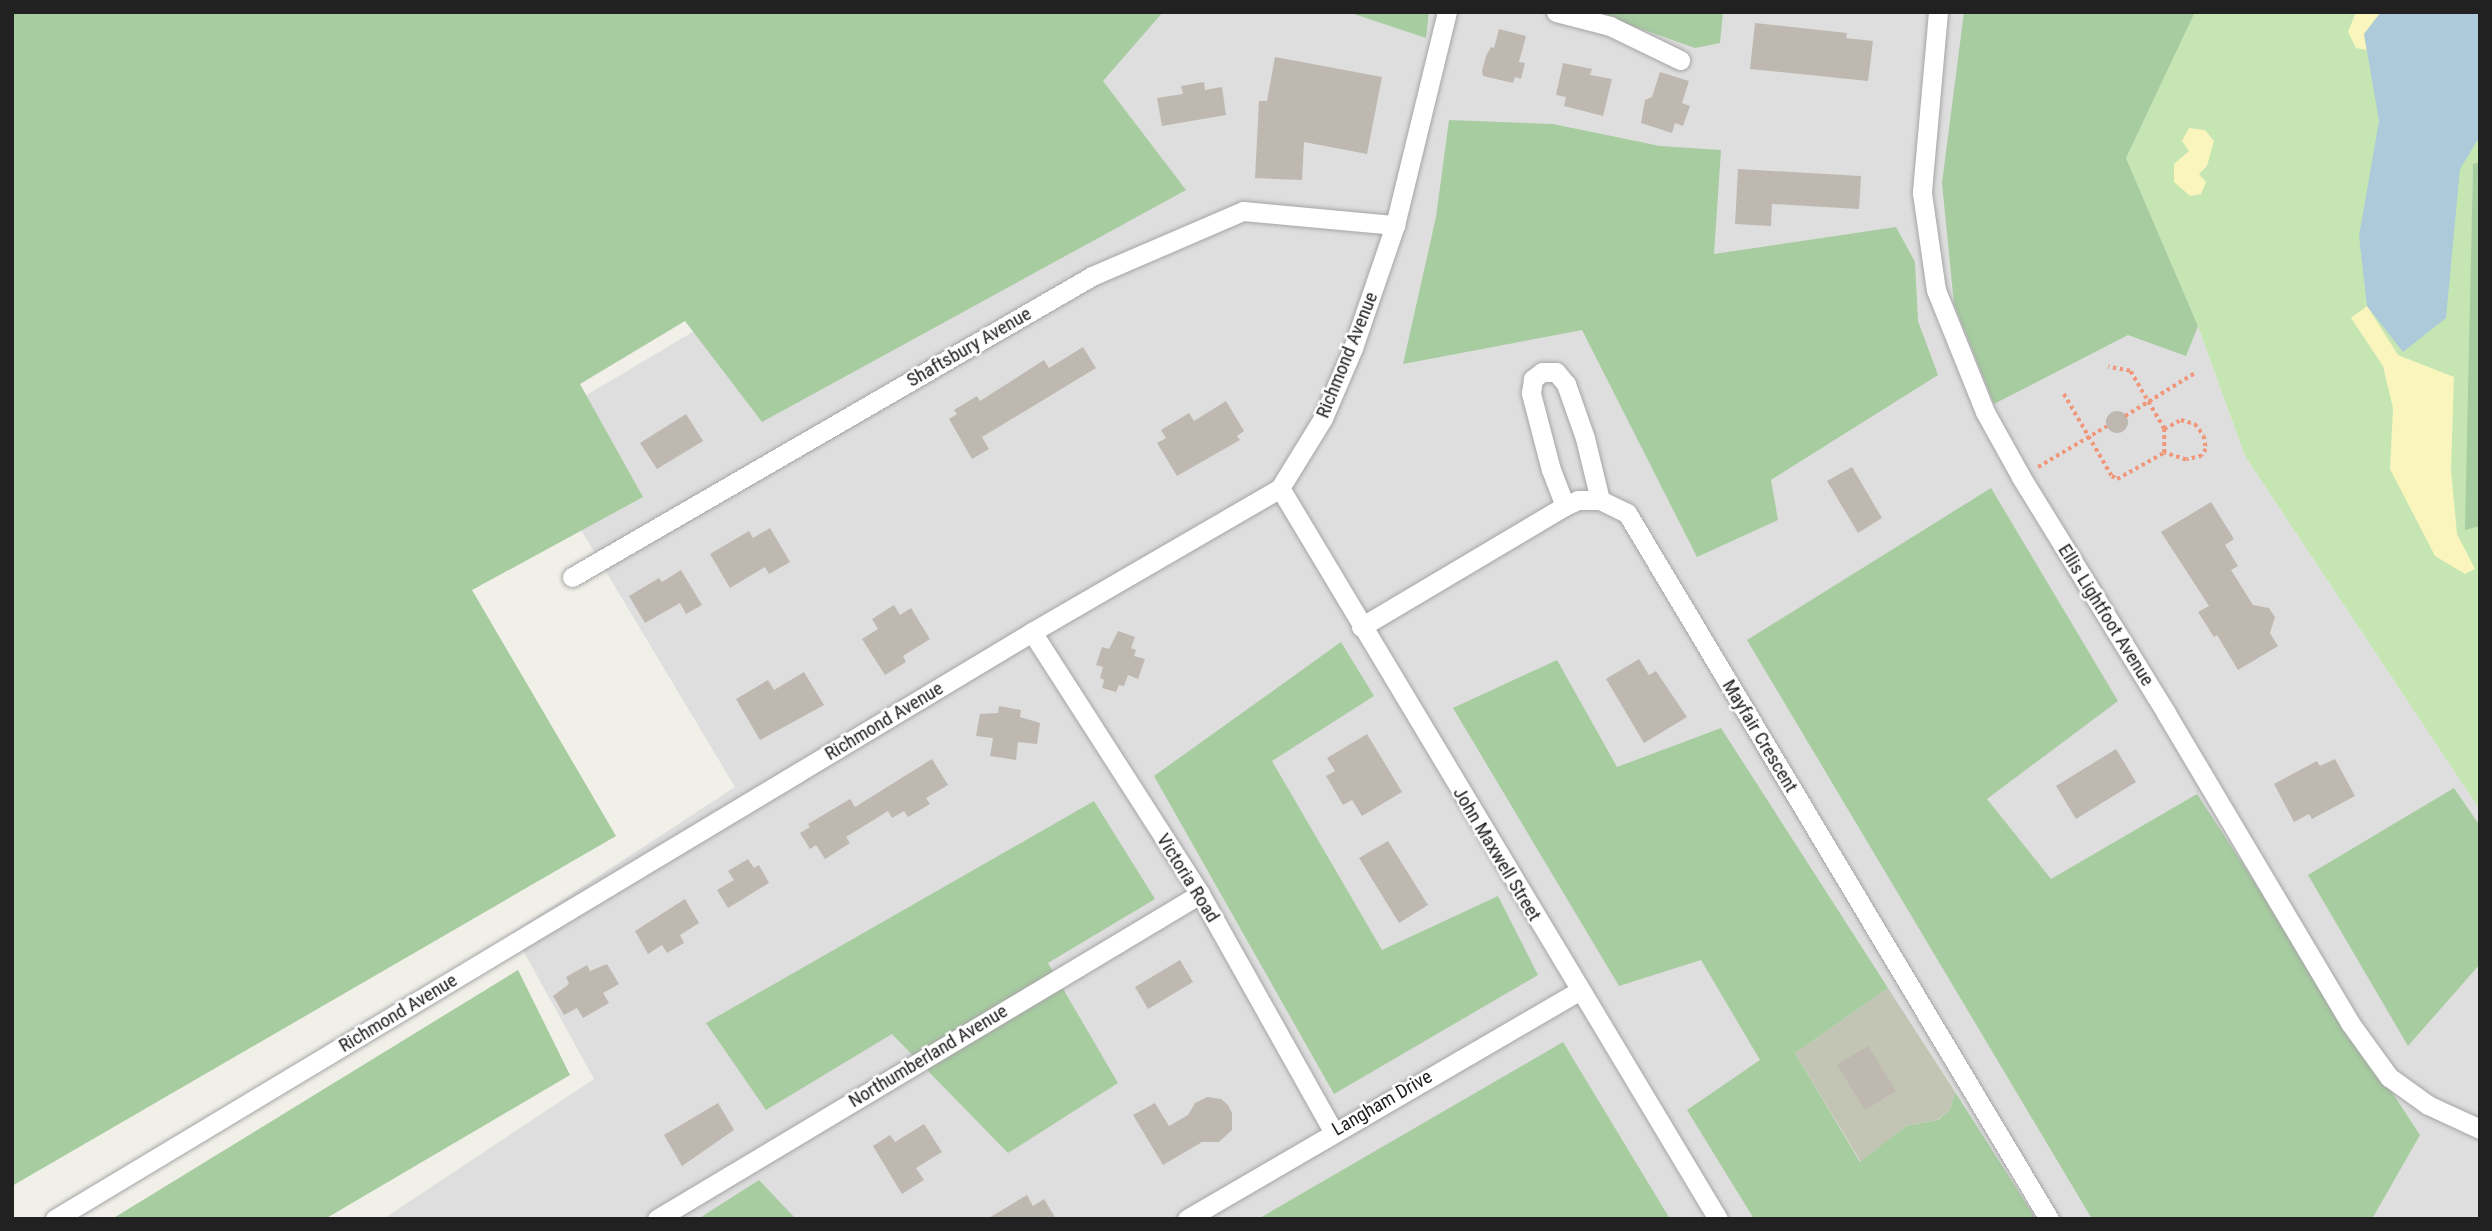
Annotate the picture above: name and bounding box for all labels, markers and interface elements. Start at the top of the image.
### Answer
street label: Richmond Avenue [1311,289,1383,421]
street label: Shaftsbury Avenue [903,302,1035,392]
street label: Ellis Lightfoot Avenue [2053,540,2159,690]
street label: Mayfair Crescent [1717,676,1803,796]
street label: Richmond Avenue [821,677,947,765]
street label: John Maxwell Street [1448,783,1546,925]
street label: Victoria Road [1152,829,1224,927]
street label: Richmond Avenue [335,969,461,1057]
street label: Northumberland Avenue [845,1000,1011,1112]
street label: Langham Drive [1328,1065,1436,1141]

